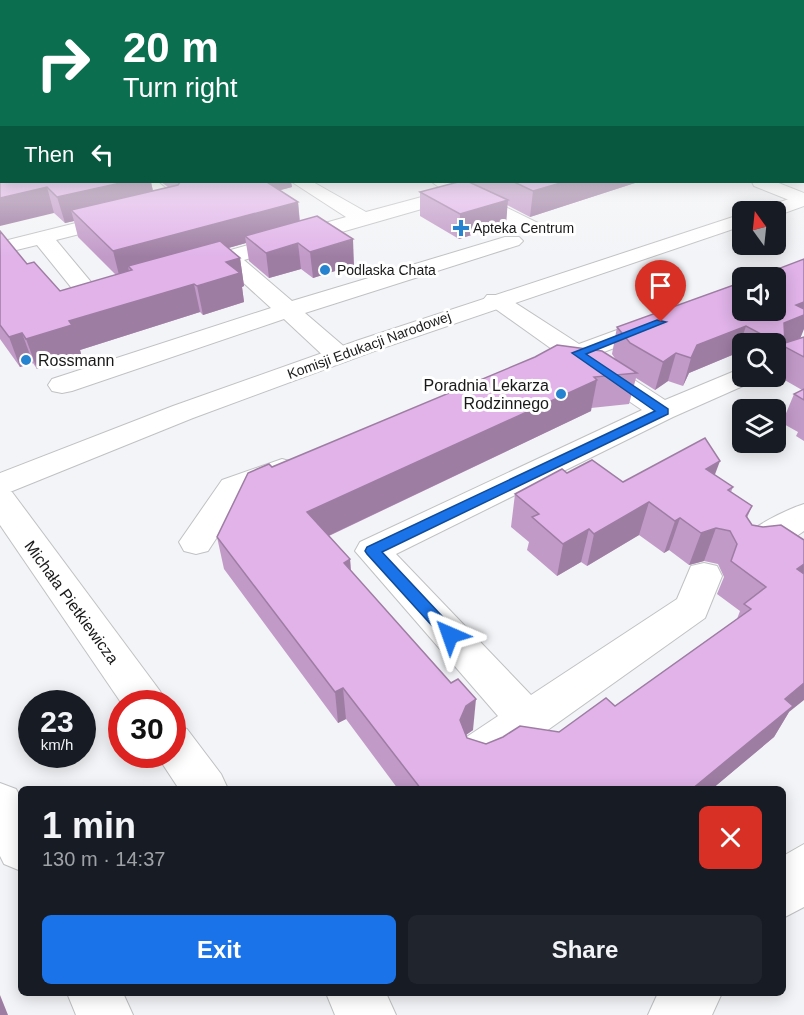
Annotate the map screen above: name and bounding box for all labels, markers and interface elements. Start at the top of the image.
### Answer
icon: right [24,24,102,102]
text: 20 m [123,24,219,71]
text: Turn right [123,73,238,103]
icon: left [86,138,119,171]
text: Then [24,142,74,167]
north arrow [732,201,786,255]
map controls [732,201,786,453]
place label: Apteka Centrum [473,220,574,236]
marker: Apteka Centrum [454,221,468,235]
pin [635,260,686,322]
place label: Podlaska Chata [337,262,436,278]
marker: Podlaska Chata [318,263,332,277]
button: sound [732,267,786,321]
icon: arrive [644,269,677,302]
street label: Komisji Edukacji Narodowej [285,308,453,382]
button: search [732,333,786,387]
place label: Rossmann [38,352,114,369]
marker: Rossmann [19,353,33,367]
place label: Poradnia Lekarza Rodzinnego [424,377,549,412]
marker: Poradnia Lekarza Rodzinnego [554,387,568,401]
button: layers [732,399,786,453]
street label: Michała Pietkiewicza [21,538,122,667]
position arrow [418,603,482,667]
speed limit sign: 30 [108,690,186,768]
text: 23 [40,705,74,738]
text: km/h [41,736,73,753]
text: 1 min [42,805,136,846]
button: close [699,806,762,869]
text: 130 m · 14:37 [42,848,165,870]
button: Exit [42,915,396,984]
button: Share [408,915,762,984]

